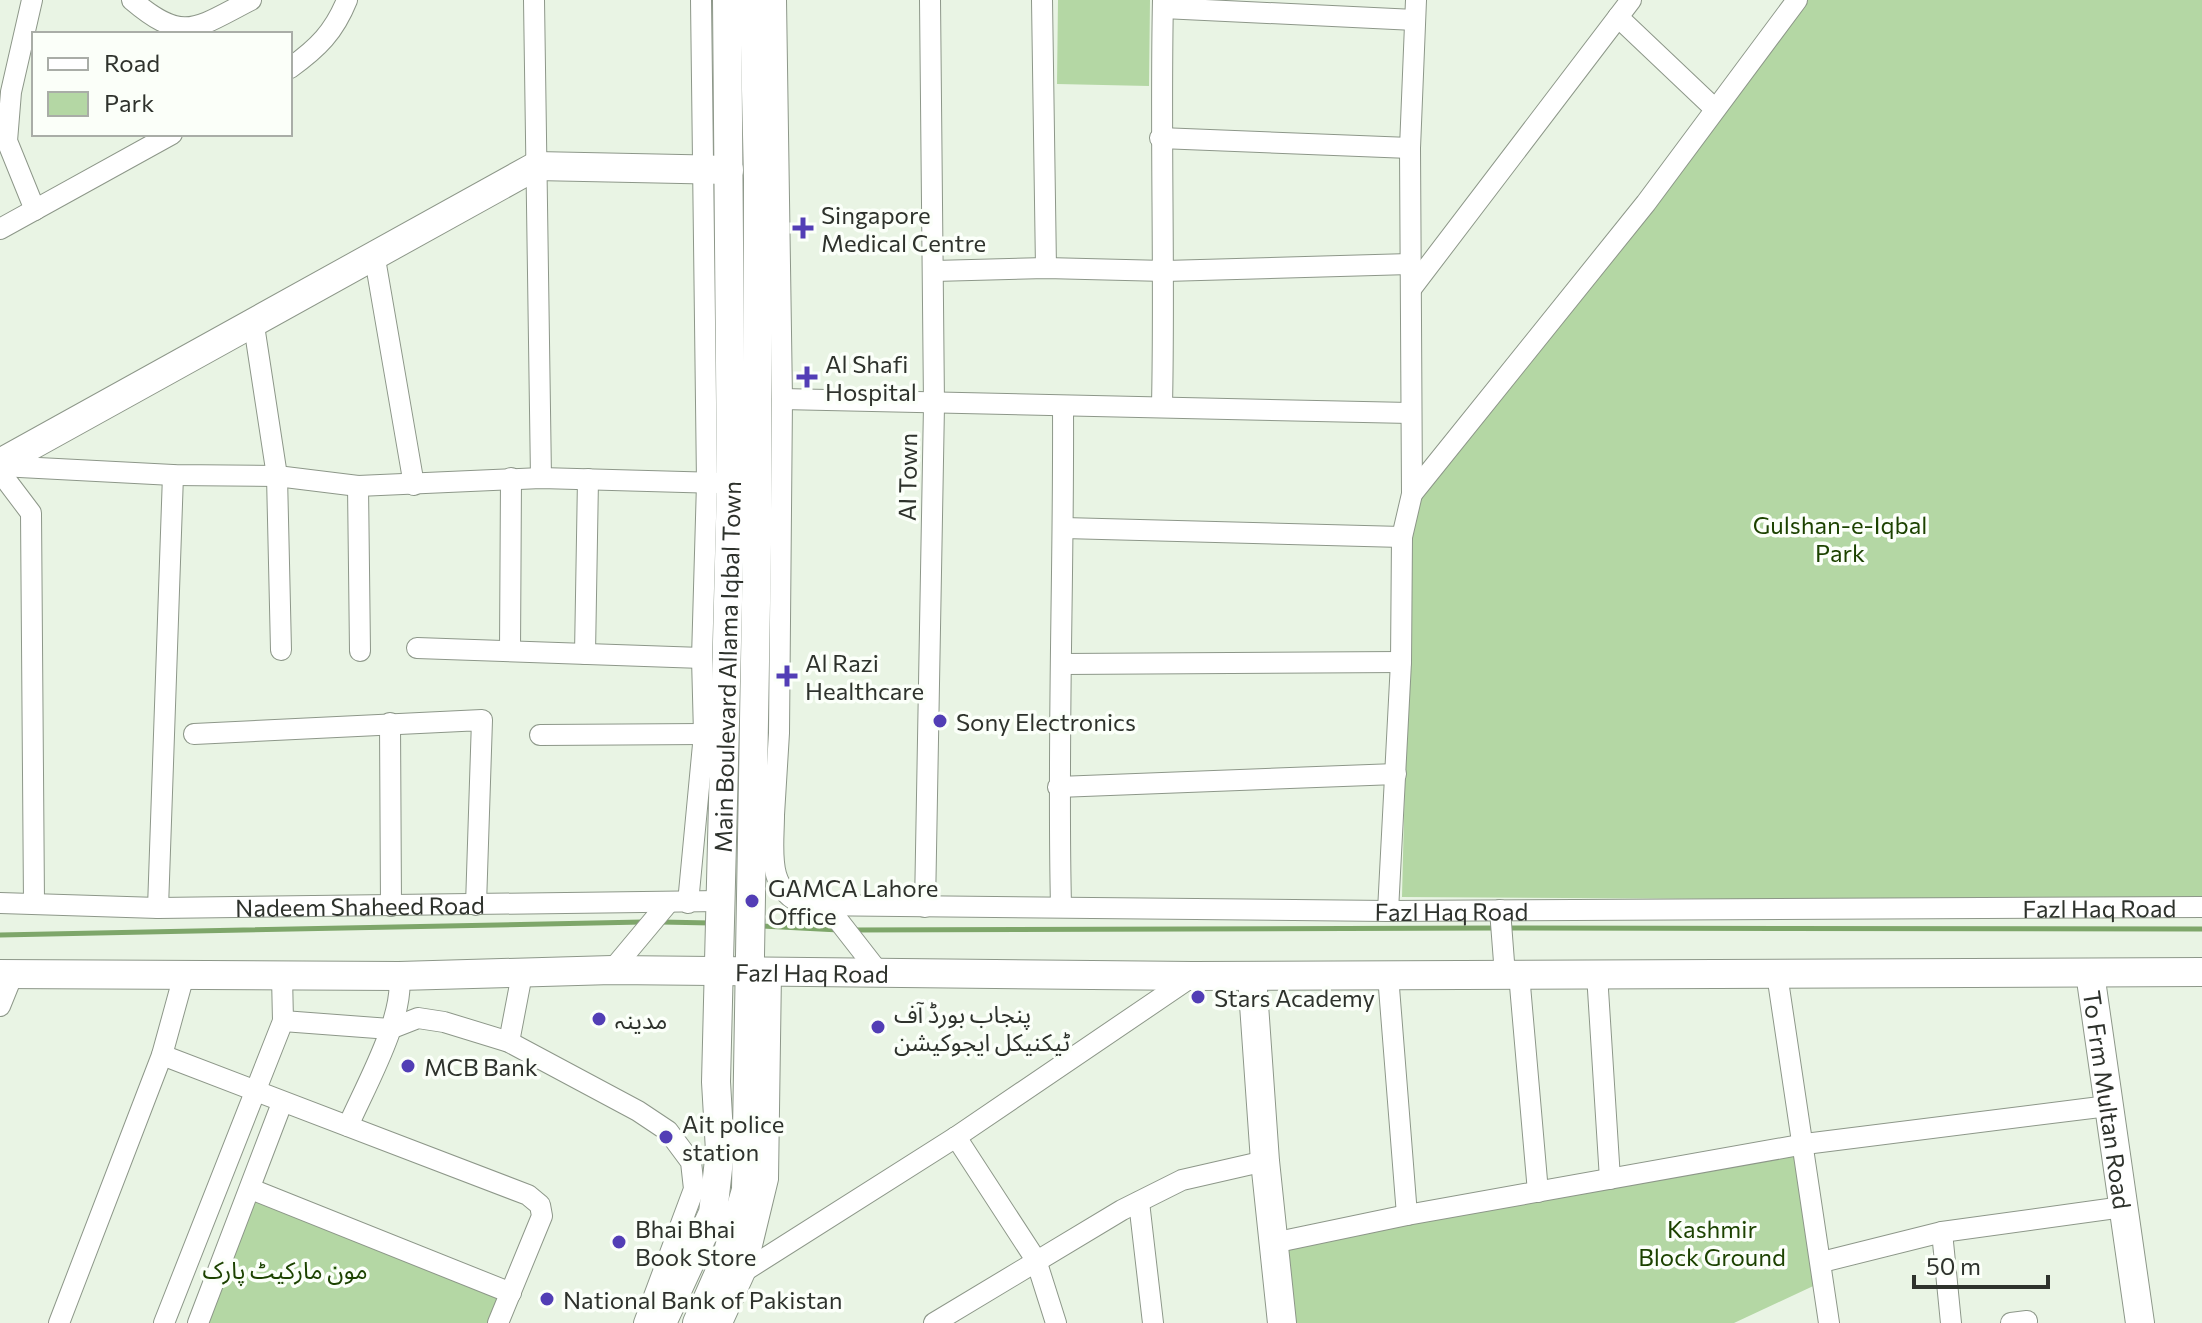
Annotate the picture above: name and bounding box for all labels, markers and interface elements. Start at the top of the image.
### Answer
legend [32,32,292,136]
text: Road [104,48,160,77]
text: Park [104,88,154,117]
place label: Singapore Medical Centre [821,200,986,257]
marker: Singapore Medical Centre [792,217,814,239]
place label: Al Shafi Hospital [825,349,917,406]
marker: Al Shafi Hospital [796,366,818,388]
street label: AI Town [892,433,922,521]
street label: Main Boulevard Allama Iqbal Town [707,481,746,853]
park label: Gulshan-e-Iqbal Park [1753,510,1927,567]
place label: Al Razi Healthcare [805,648,924,705]
marker: Al Razi Healthcare [776,665,798,687]
place label: Sony Electronics [956,707,1136,736]
marker: Sony Electronics [931,712,949,730]
place label: GAMCA Lahore Office [768,873,939,930]
street label: Nadeem Shaheed Road [235,889,485,922]
marker: GAMCA Lahore Office [743,892,761,910]
street label: Fazl Haq Road [2022,893,2176,922]
street label: Fazl Haq Road [1374,896,1528,926]
street label: Fazl Haq Road [735,957,889,987]
place label: Stars Academy [1214,983,1375,1012]
marker: Stars Academy [1189,988,1207,1006]
street label: To Frm Multan Road [2078,989,2138,1211]
place label: پنجاب بورڈ آف ٹیکنیکل ایجوکیشن [894,999,1070,1057]
place label: مدینہ [615,1005,667,1034]
marker: مدینہ [590,1010,608,1028]
marker: پنجاب بورڈ آف ٹیکنیکل ایجوکیشن [869,1018,887,1036]
place label: MCB Bank [424,1052,538,1081]
marker: MCB Bank [399,1057,417,1075]
place label: Ait police station [682,1109,785,1166]
marker: Ait police station [657,1128,675,1146]
place label: Bhai Bhai Book Store [635,1214,756,1271]
park label: Kashmir Block Ground [1638,1214,1786,1271]
marker: Bhai Bhai Book Store [610,1233,628,1251]
scale bar [1914,1239,2048,1289]
text: 50 m [1926,1251,1981,1280]
park label: مون مارکیٹ پارک [202,1255,368,1286]
place label: National Bank of Pakistan [563,1285,842,1314]
marker: National Bank of Pakistan [538,1290,556,1308]

